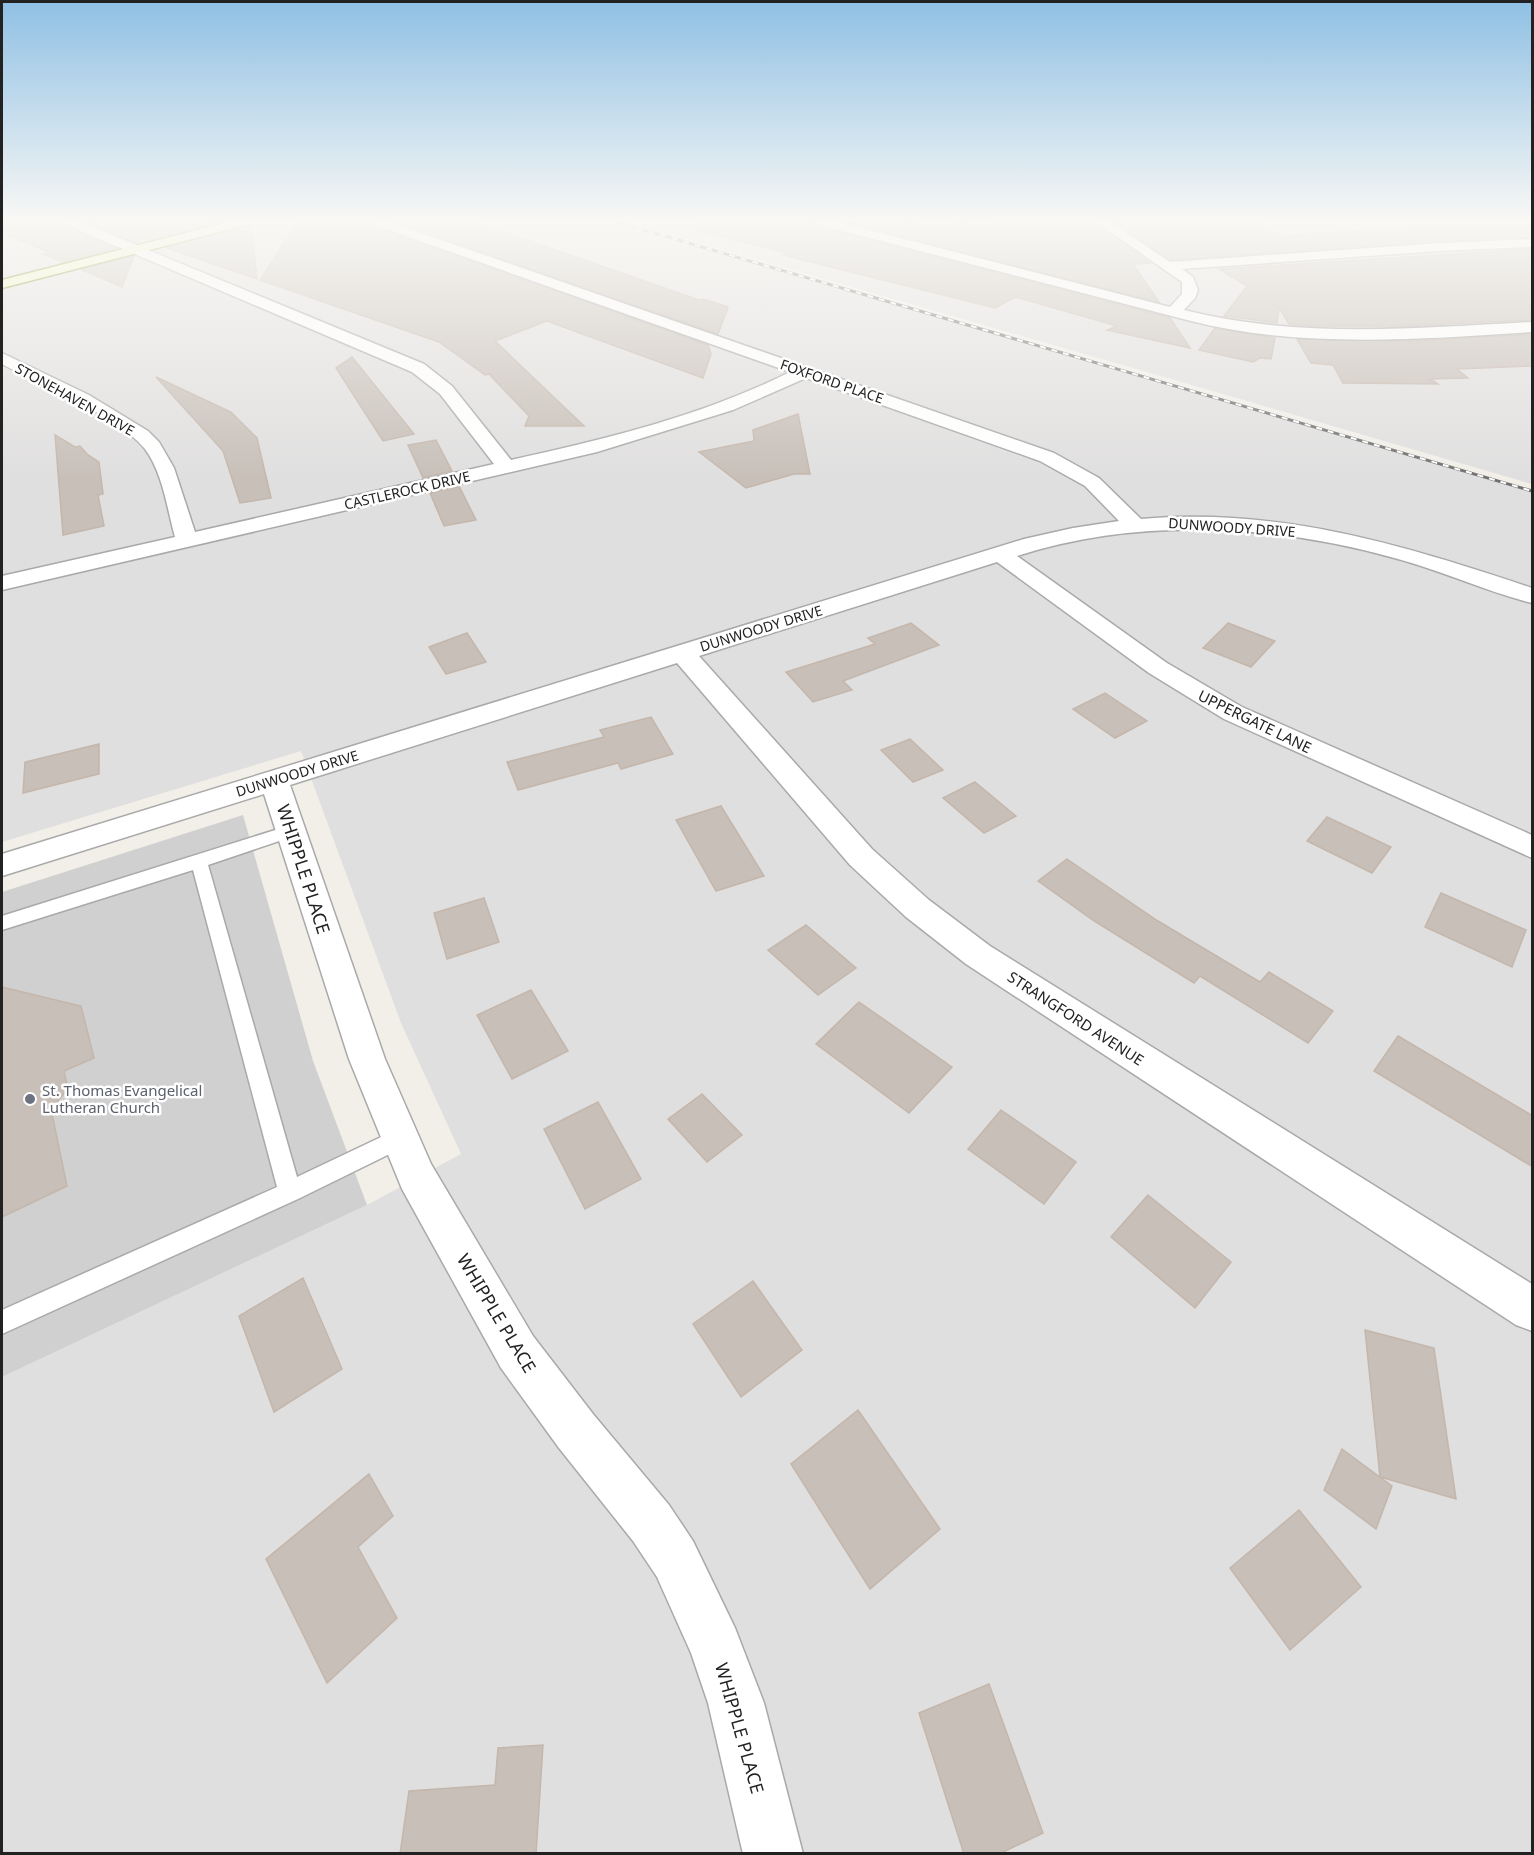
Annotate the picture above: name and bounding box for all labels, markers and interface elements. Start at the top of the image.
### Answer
street label: FOXFORD PLACE [778,354,886,408]
street label: STONEHAVEN DRIVE [12,358,138,440]
street label: CASTLEROCK DRIVE [342,466,472,514]
street label: DUNWOODY DRIVE [1168,513,1296,541]
street label: DUNWOODY DRIVE [697,600,825,656]
street label: UPPERGATE LANE [1195,685,1315,757]
street label: DUNWOODY DRIVE [233,745,361,801]
street label: WHIPPLE PLACE [272,801,336,937]
street label: STRANGFORD AVENUE [1004,966,1148,1070]
place label: St. Thomas Evangelical Lutheran Church [42,1080,202,1117]
marker: St. Thomas Evangelical Lutheran Church [23,1092,37,1106]
street label: WHIPPLE PLACE [452,1249,542,1377]
street label: WHIPPLE PLACE [710,1660,770,1796]

